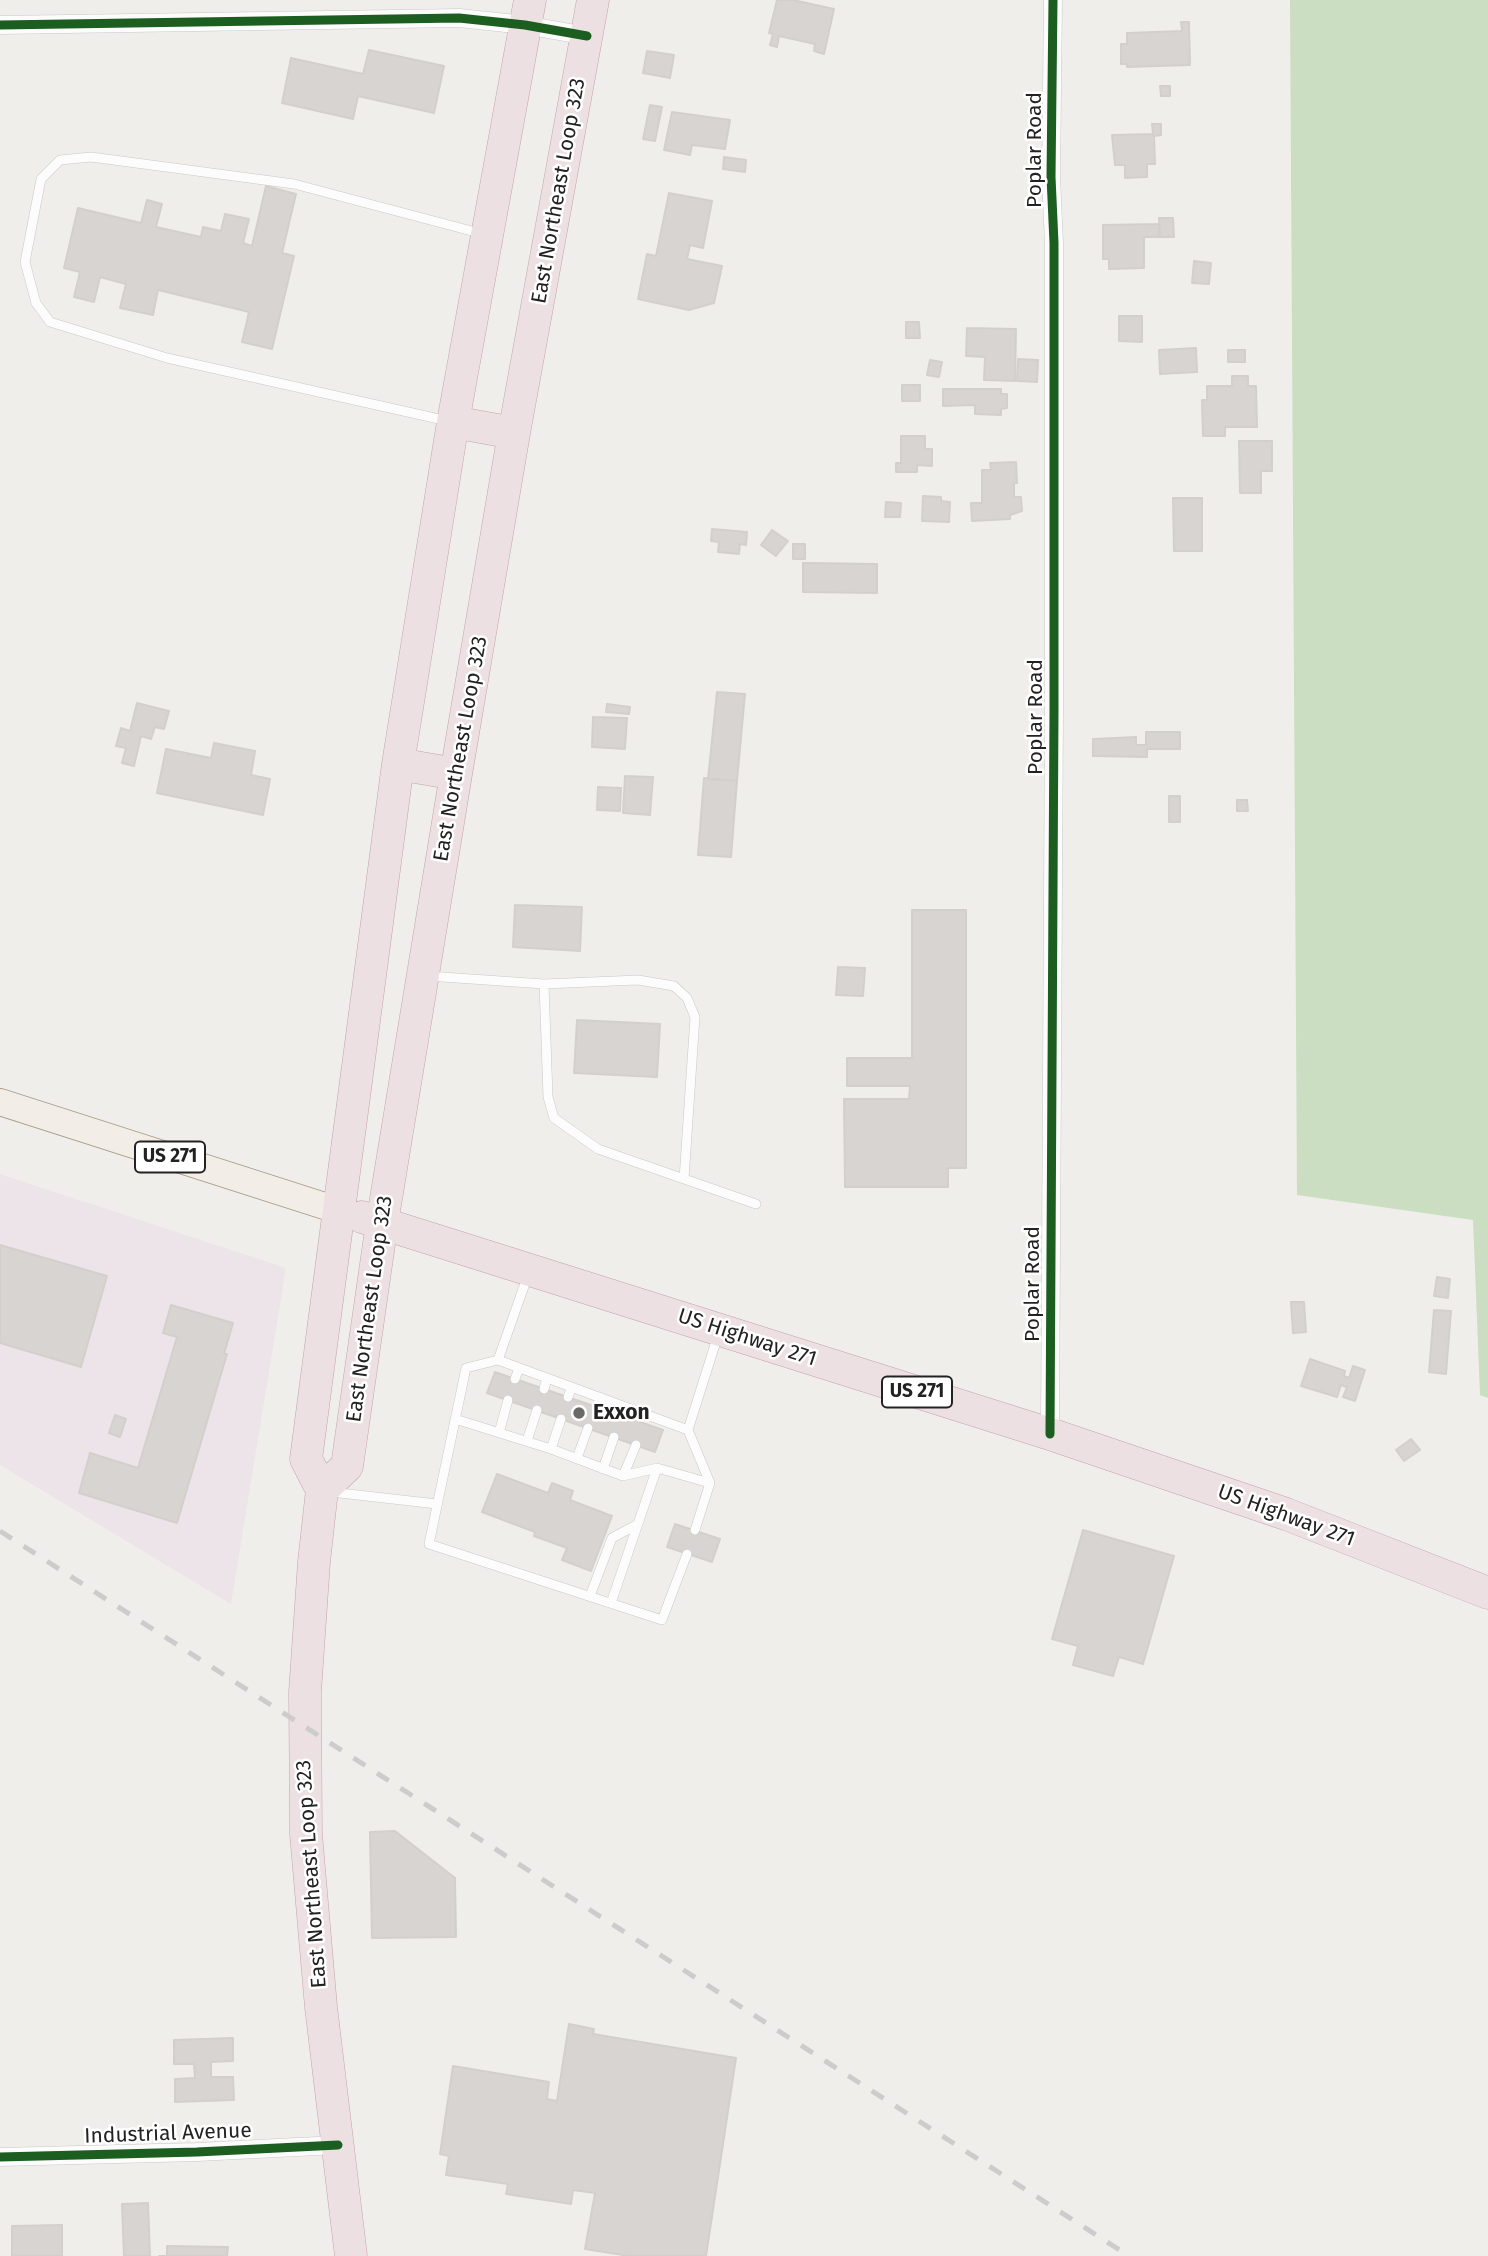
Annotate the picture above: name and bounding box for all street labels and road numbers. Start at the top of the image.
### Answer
street label: East Northeast Loop 323 [527,76,591,306]
street label: Poplar Road [1022,92,1048,208]
street label: East Northeast Loop 323 [429,634,493,864]
street label: Poplar Road [1023,659,1049,775]
road number: US 271 [135,1142,205,1172]
street label: East Northeast Loop 323 [342,1194,398,1424]
street label: Poplar Road [1020,1226,1046,1342]
street label: US Highway 271 [675,1304,819,1372]
road number: US 271 [882,1376,952,1408]
street label: US Highway 271 [1214,1479,1358,1553]
street label: East Northeast Loop 323 [291,1759,333,1989]
street label: Industrial Avenue [84,2118,252,2150]

